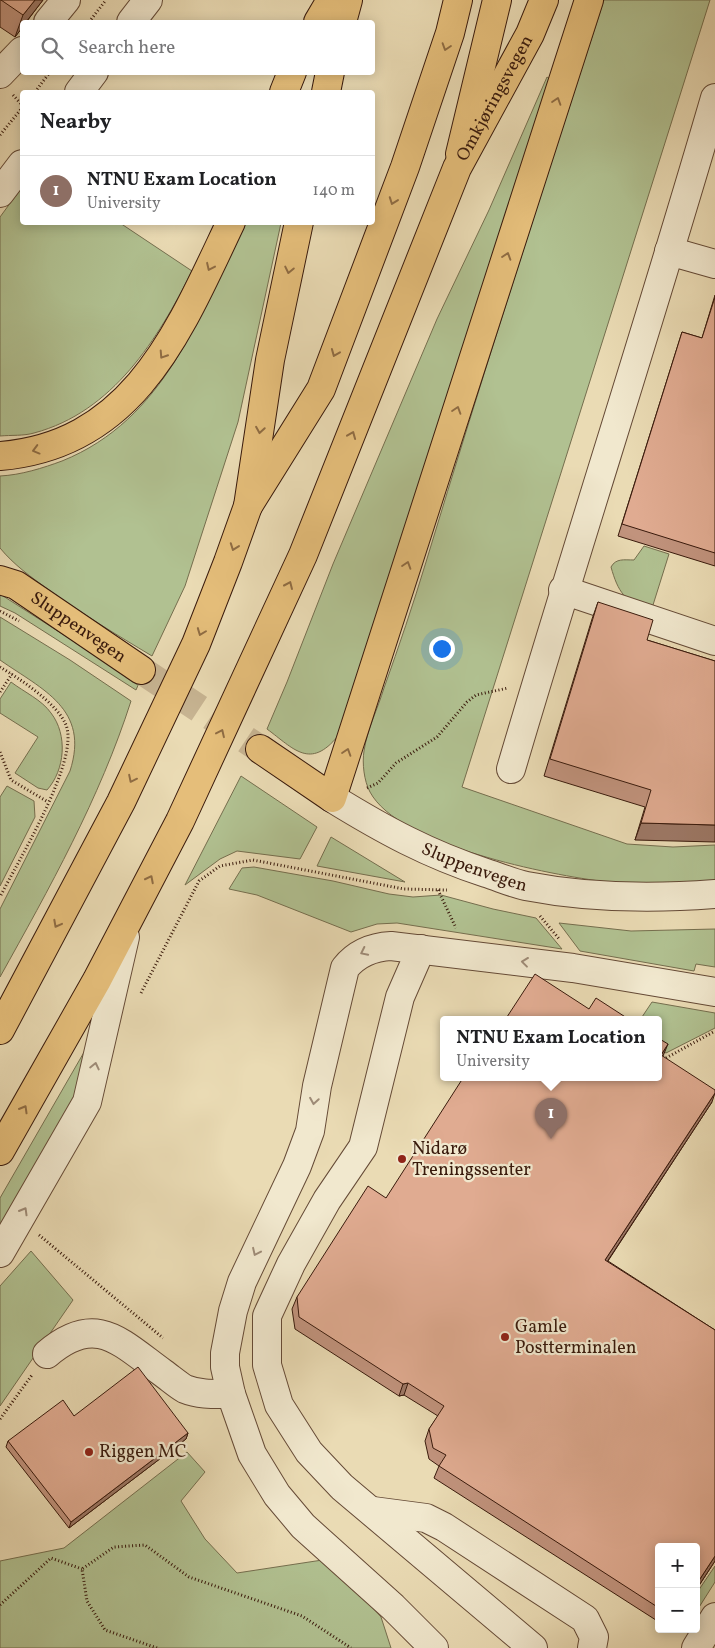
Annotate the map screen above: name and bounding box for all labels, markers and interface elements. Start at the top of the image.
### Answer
search box [20,20,375,75]
street label: Omkjøringsvegen [450,30,540,166]
icon: search [38,34,66,62]
text: Search here [78,35,175,61]
one-way arrow [441,42,451,51]
one-way arrow [551,97,561,106]
text: Nearby [40,108,111,137]
text: NTNU Exam Location [87,167,277,193]
text: 1 [53,180,59,202]
text: 140 m [313,180,355,202]
text: University [87,193,161,215]
one-way arrow [389,196,399,204]
one-way arrow [501,252,511,260]
one-way arrow [206,261,216,270]
one-way arrow [284,266,295,275]
one-way arrow [331,348,342,357]
one-way arrow [160,349,169,359]
one-way arrow [451,407,461,415]
one-way arrow [255,426,266,434]
one-way arrow [345,431,356,440]
one-way arrow [33,444,41,454]
one-way arrow [230,542,240,551]
one-way arrow [402,561,412,570]
one-way arrow [283,581,294,590]
street label: Sluppenvegen [25,586,131,669]
one-way arrow [197,627,207,636]
your location [429,636,455,662]
one-way arrow [215,729,226,738]
one-way arrow [342,748,352,757]
one-way arrow [127,774,138,783]
street label: Sluppenvegen [417,837,530,898]
one-way arrow [144,875,154,884]
one-way arrow [53,918,63,927]
one-way arrow [361,946,370,956]
one-way arrow [520,957,528,968]
popup [440,1016,662,1081]
text: NTNU Exam Location [456,1025,646,1051]
text: University [456,1051,530,1073]
one-way arrow [89,1061,100,1070]
one-way arrow [310,1097,320,1106]
pin: 1 [535,1098,567,1139]
one-way arrow [18,1105,28,1114]
place label: Nidarø Treningssenter [412,1137,531,1183]
marker: Nidarø Treningssenter [396,1153,408,1165]
one-way arrow [18,1207,28,1216]
one-way arrow [252,1247,262,1256]
place label: Gamle Postterminalen [515,1315,637,1361]
marker: Gamle Postterminalen [499,1331,511,1343]
place label: Riggen MC [99,1440,187,1465]
marker: Riggen MC [83,1446,95,1458]
map controls [655,1543,700,1633]
button: + [655,1543,700,1588]
button: − [655,1588,700,1633]

